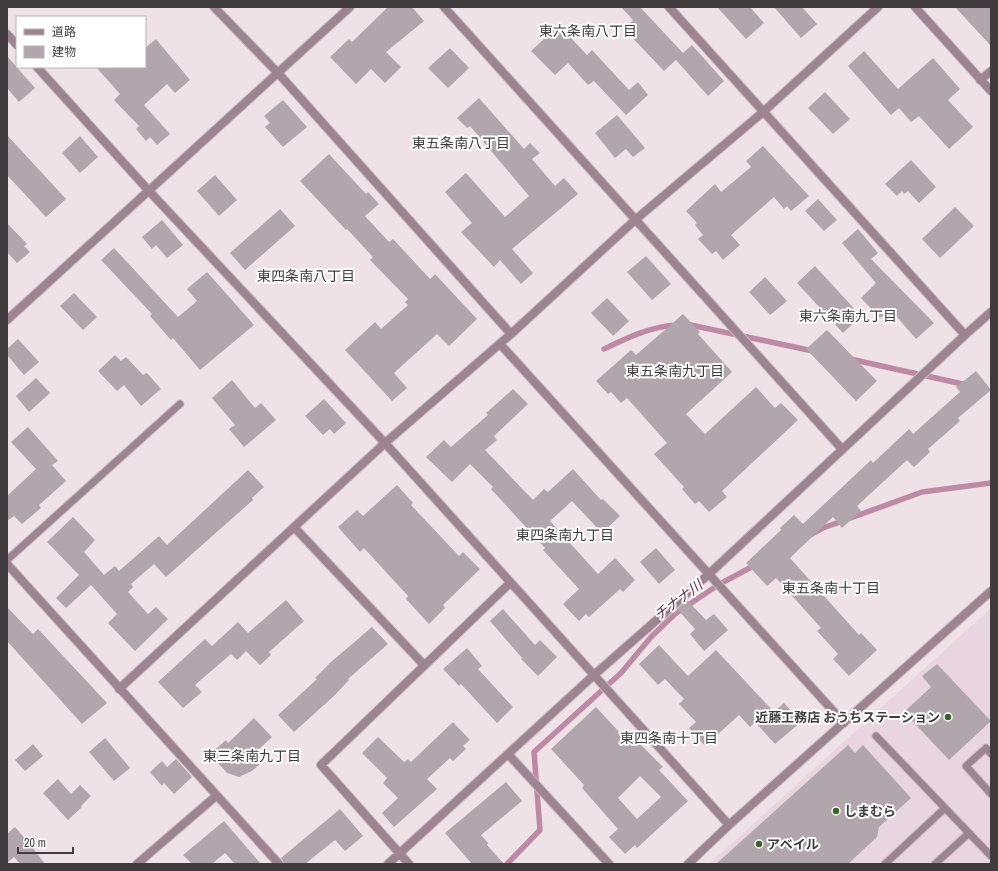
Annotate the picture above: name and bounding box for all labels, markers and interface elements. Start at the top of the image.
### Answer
legend [16,16,146,68]
district label: 東六条南八丁目 [539,22,637,40]
text: 道路 [52,24,76,40]
text: 建物 [52,44,76,60]
district label: 東五条南八丁目 [412,134,510,152]
district label: 東四条南八丁目 [257,267,355,285]
district label: 東六条南九丁目 [799,307,897,325]
district label: 東五条南九丁目 [626,362,724,380]
district label: 東四条南九丁目 [516,526,614,544]
water label: チナナ川 [650,575,707,624]
district label: 東五条南十丁目 [782,579,880,597]
place label: 近藤工務店 おうちステーション [755,709,940,726]
marker: 近藤工務店 おうちステーション [943,712,953,722]
district label: 東四条南十丁目 [620,729,718,747]
district label: 東三条南九丁目 [203,747,301,765]
place label: しまむら [844,803,896,820]
marker: しまむら [831,806,841,816]
scale bar [18,829,73,855]
text: 20 m [24,835,46,851]
place label: アベイル [767,836,819,853]
marker: アベイル [754,839,764,849]

